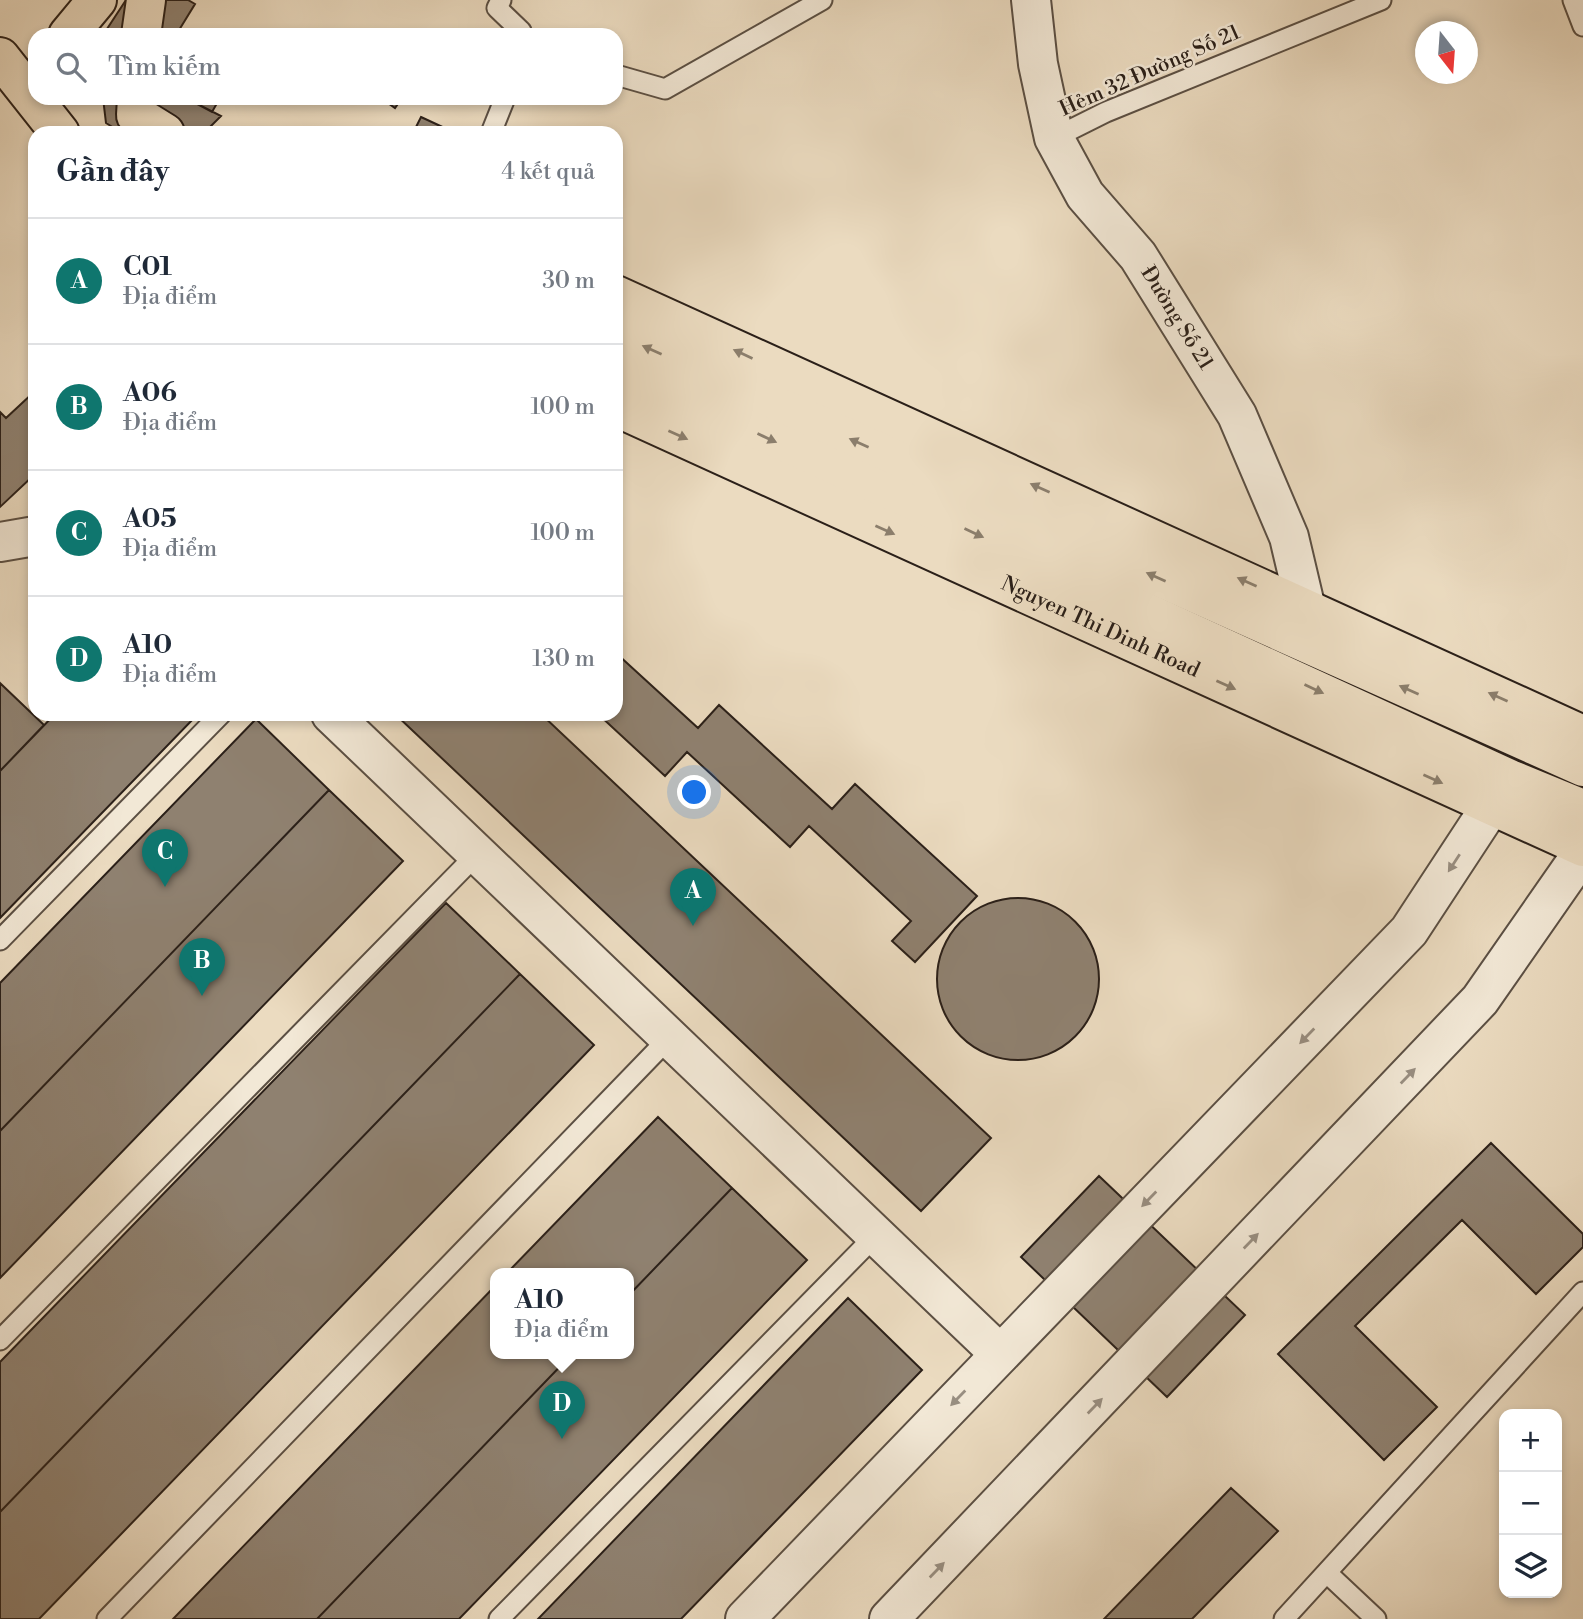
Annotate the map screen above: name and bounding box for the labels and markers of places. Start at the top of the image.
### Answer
pin: C [142,829,188,887]
pin: A [670,868,716,926]
pin: B [179,938,225,996]
pin: D [539,1381,585,1439]

